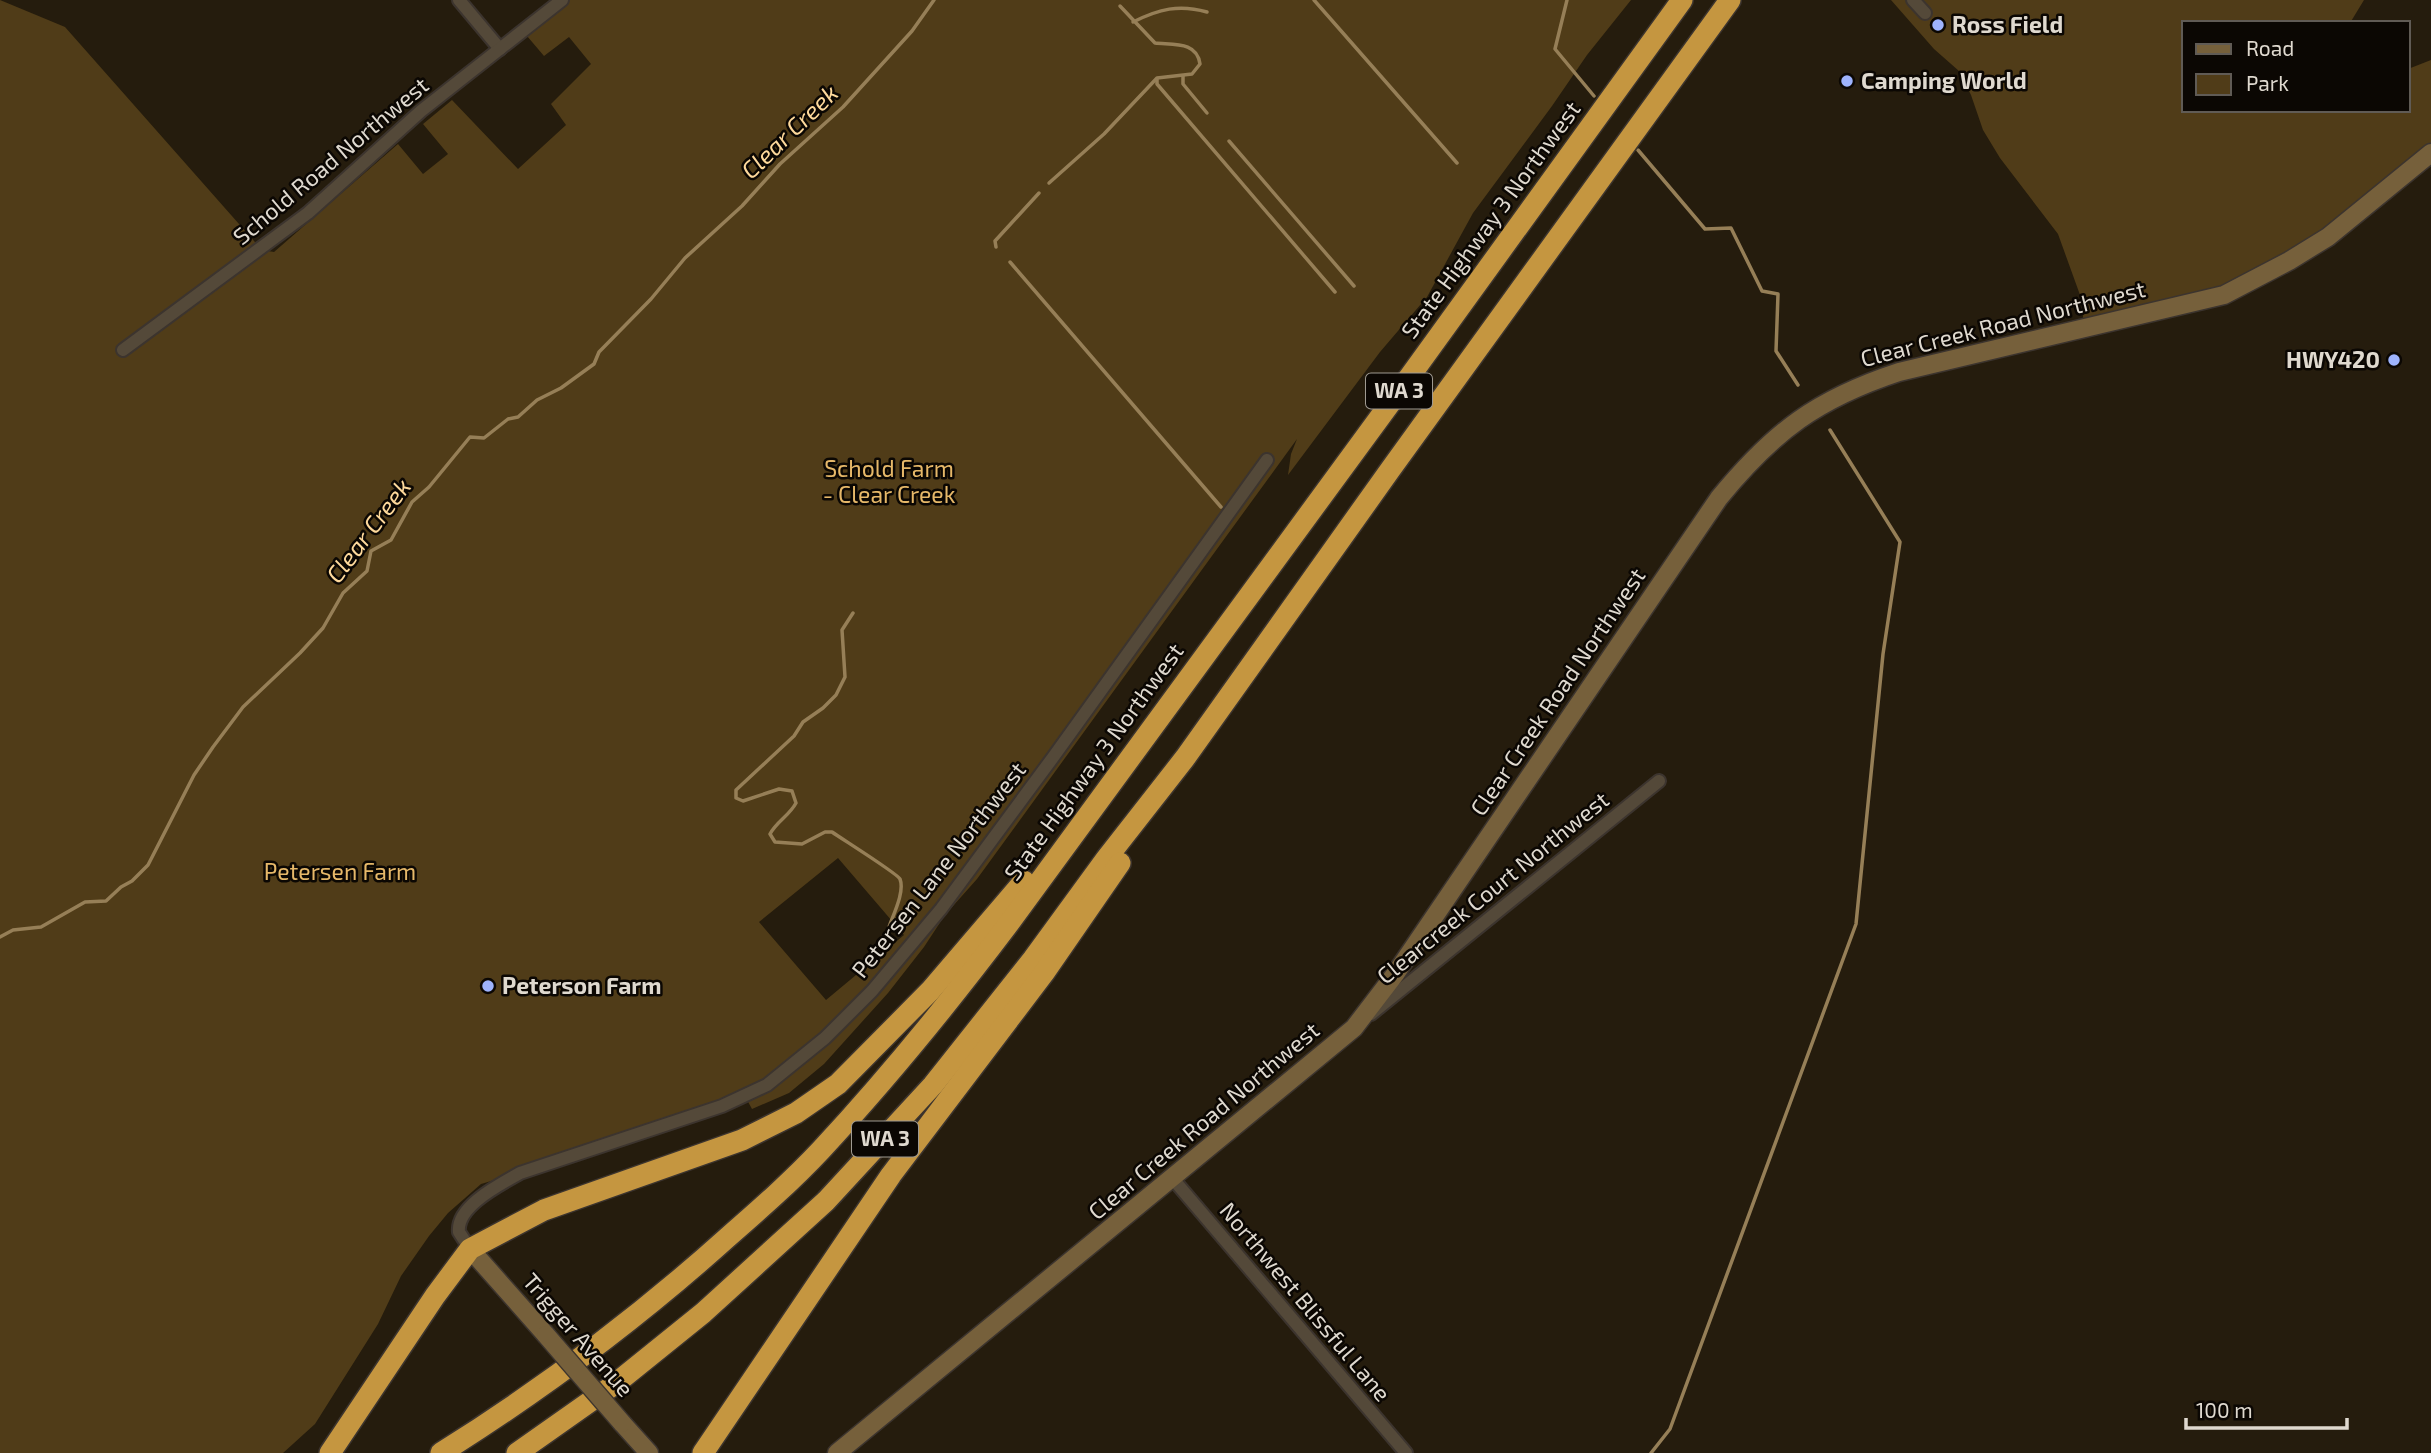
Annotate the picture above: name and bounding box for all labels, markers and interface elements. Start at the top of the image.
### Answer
place label: Ross Field [1952,10,2063,38]
marker: Ross Field [1930,17,1946,33]
legend [2182,21,2410,112]
text: Road [2246,35,2294,60]
place label: Camping World [1861,66,2027,94]
street label: Schold Road Northwest [227,70,434,250]
text: Park [2246,70,2289,95]
marker: Camping World [1839,73,1855,89]
water label: Clear Creek [735,78,843,184]
street label: State Highway 3 Northwest [1395,95,1586,343]
street label: Clear Creek Road Northwest [1857,274,2148,372]
place label: HWY420 [2286,345,2380,373]
marker: HWY420 [2386,352,2402,368]
road number: WA 3 [1366,374,1432,408]
park label: Schold Farm - Clear Creek [823,454,956,508]
water label: Clear Creek [319,472,416,588]
street label: Clear Creek Road Northwest [1464,562,1651,821]
street label: State Highway 3 Northwest [998,637,1189,885]
street label: Petersen Lane Northwest [845,756,1031,983]
street label: Clearcreek Court Northwest [1371,785,1614,989]
park label: Petersen Farm [264,857,416,885]
place label: Peterson Farm [502,971,661,999]
marker: Peterson Farm [480,978,496,994]
street label: Clear Creek Road Northwest [1082,1015,1325,1225]
road number: WA 3 [852,1122,918,1156]
street label: Northwest Blissful Lane [1214,1196,1397,1406]
street label: Trigger Avenue [518,1267,640,1402]
scale bar [2186,1386,2347,1430]
text: 100 m [2196,1397,2253,1422]

